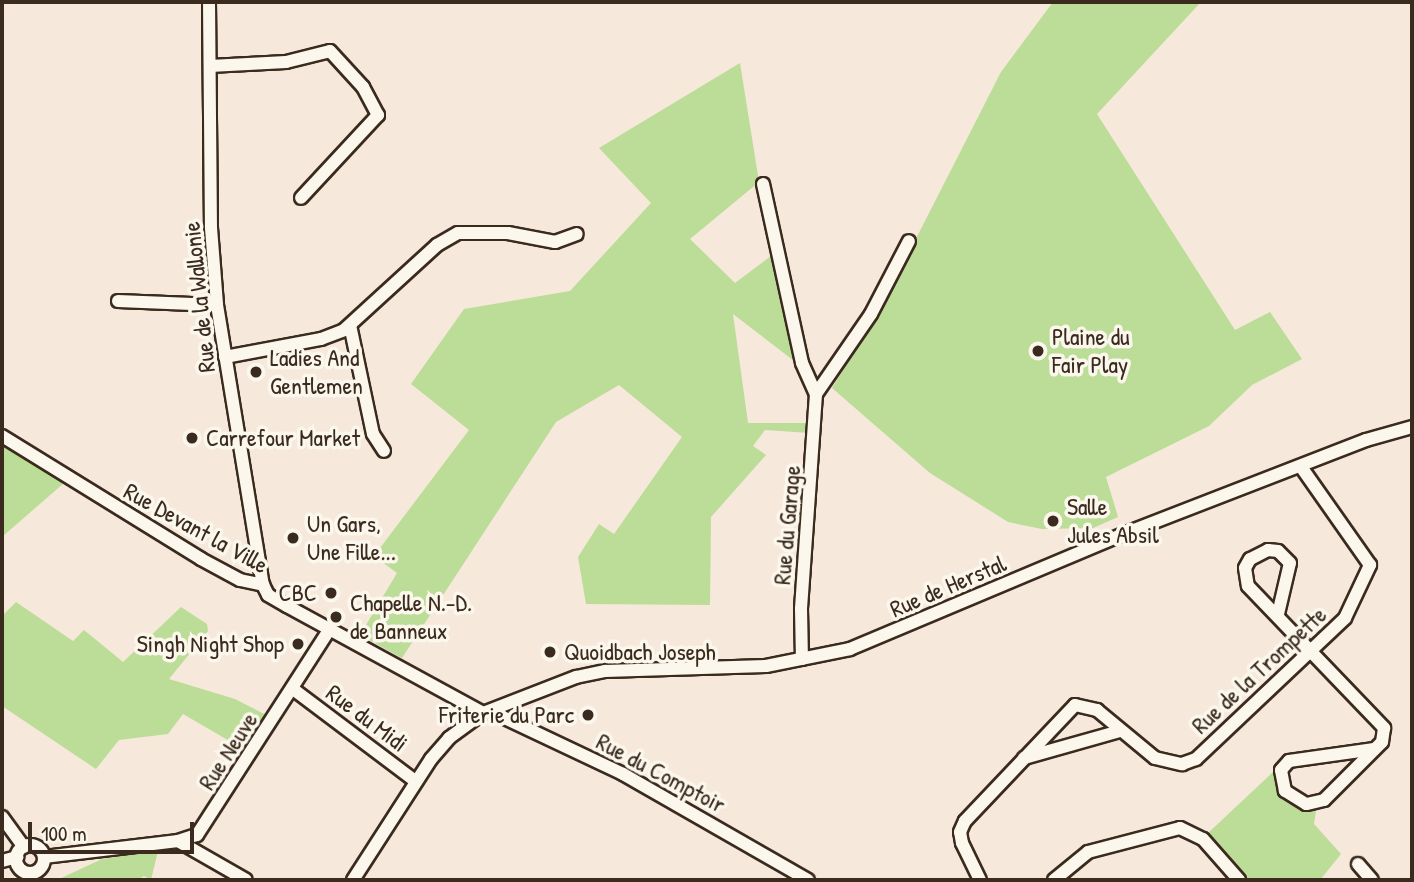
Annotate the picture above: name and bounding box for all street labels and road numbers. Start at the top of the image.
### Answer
street label: Rue de la Wallonie [177,220,221,374]
street label: Rue du Garage [767,464,807,586]
street label: Rue Devant la Ville [119,477,273,579]
street label: Rue de Herstal [886,549,1010,623]
street label: Rue de la Trompette [1186,600,1332,740]
street label: Rue du Midi [321,678,413,758]
street label: Rue Neuve [192,707,264,795]
street label: Rue du Comptoir [592,727,730,819]

